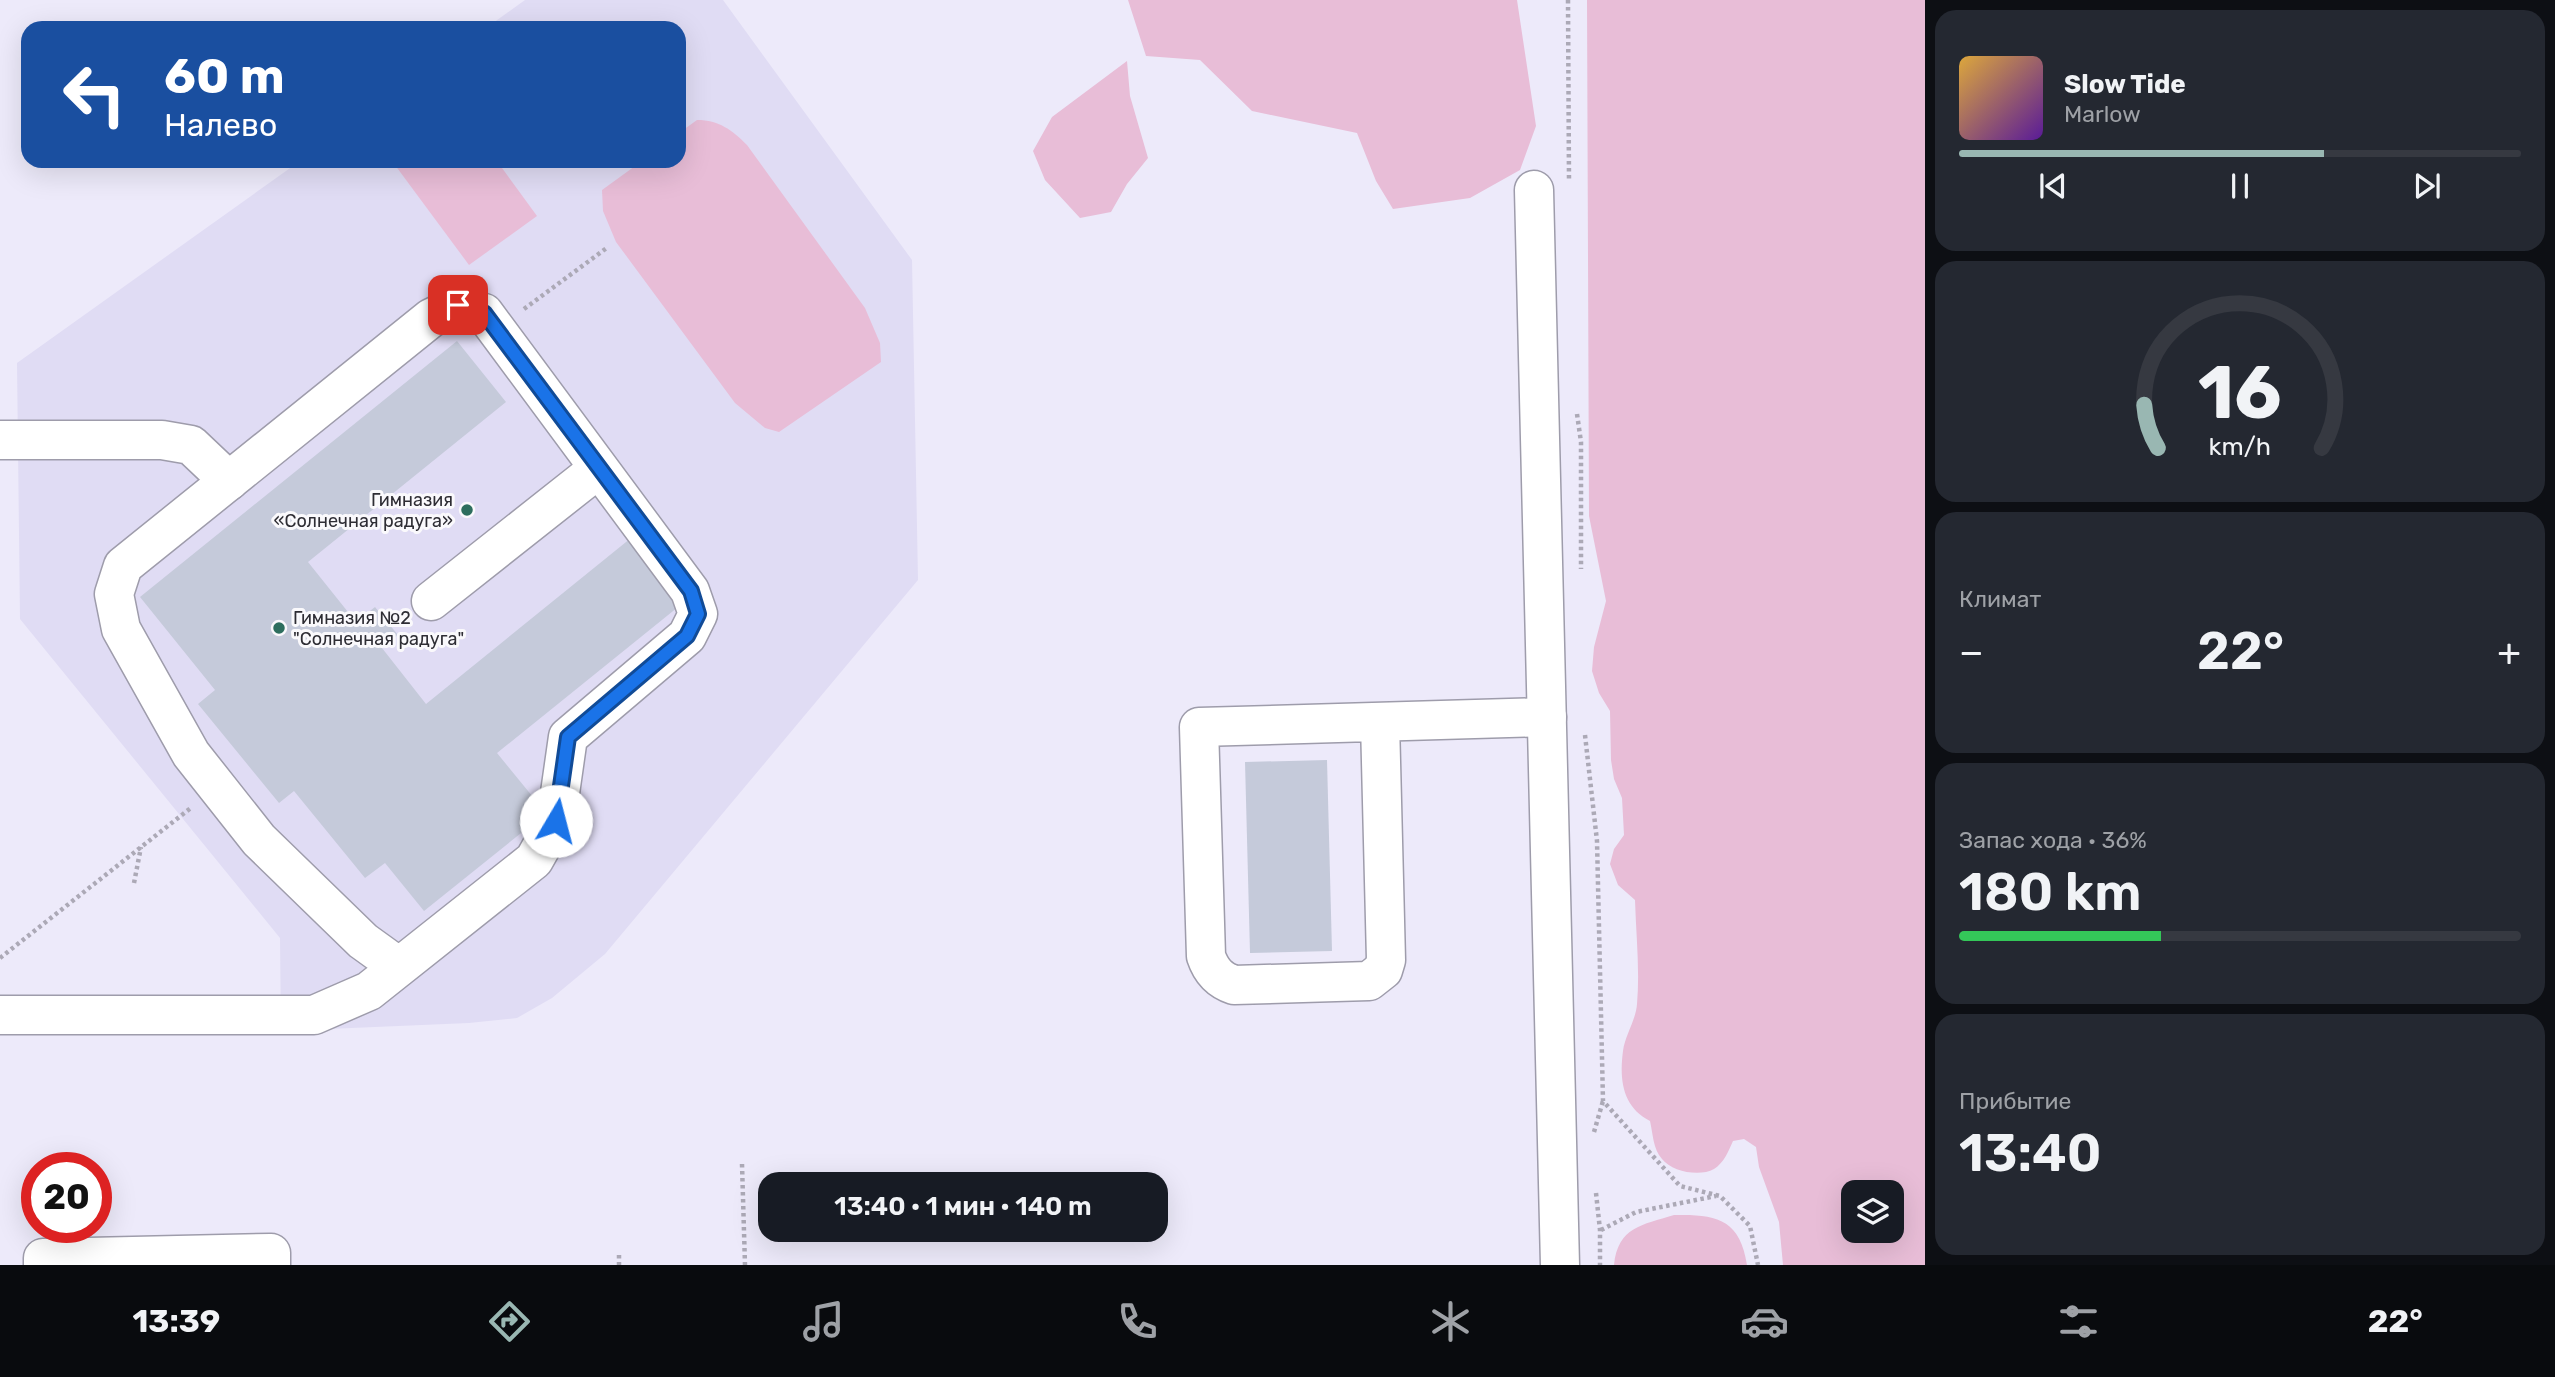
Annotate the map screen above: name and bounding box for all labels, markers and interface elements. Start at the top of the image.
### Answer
text: 60 m [164,47,285,105]
icon: left [49,49,140,140]
text: Slow Tide [2064,69,2186,100]
text: Marlow [2064,100,2141,128]
text: Налево [164,106,277,144]
icon: previous [2034,167,2072,205]
icon: pause [2221,167,2259,205]
icon: next [2408,167,2446,205]
pin [428,275,488,335]
icon: arrive [439,286,477,324]
text: 16 [2198,350,2282,436]
text: km/h [2209,431,2271,460]
place label: Гимназия «Солнечная радуга» [273,489,453,532]
marker: Гимназия «Солнечная радуга» [459,502,475,518]
text: Климат [1959,585,2041,613]
place label: Гимназия №2 "Солнечная радуга" [293,607,464,650]
marker: Гимназия №2 "Солнечная радуга" [271,620,287,636]
text: 22° [2197,620,2284,682]
text: − [1959,629,1984,675]
text: + [2497,629,2521,675]
position arrow [519,784,593,858]
text: Запас хода · 36% [1959,826,2147,854]
text: 180 km [1959,861,2142,923]
text: Прибытие [1959,1087,2071,1115]
text: 13:40 [1959,1122,2102,1184]
speed limit sign: 20 [21,1152,112,1243]
map controls [1841,1180,1904,1243]
button: layers [1841,1180,1904,1243]
text: 13:40 · 1 мин · 140 m [834,1191,1092,1222]
icon: directions [485,1297,534,1346]
icon: music [799,1297,848,1346]
icon: phone [1113,1297,1162,1346]
icon: climate [1426,1297,1475,1346]
icon: car [1740,1297,1789,1346]
icon: filters [2054,1297,2103,1346]
text: 13:39 [132,1302,220,1340]
text: 22° [2368,1302,2423,1340]

